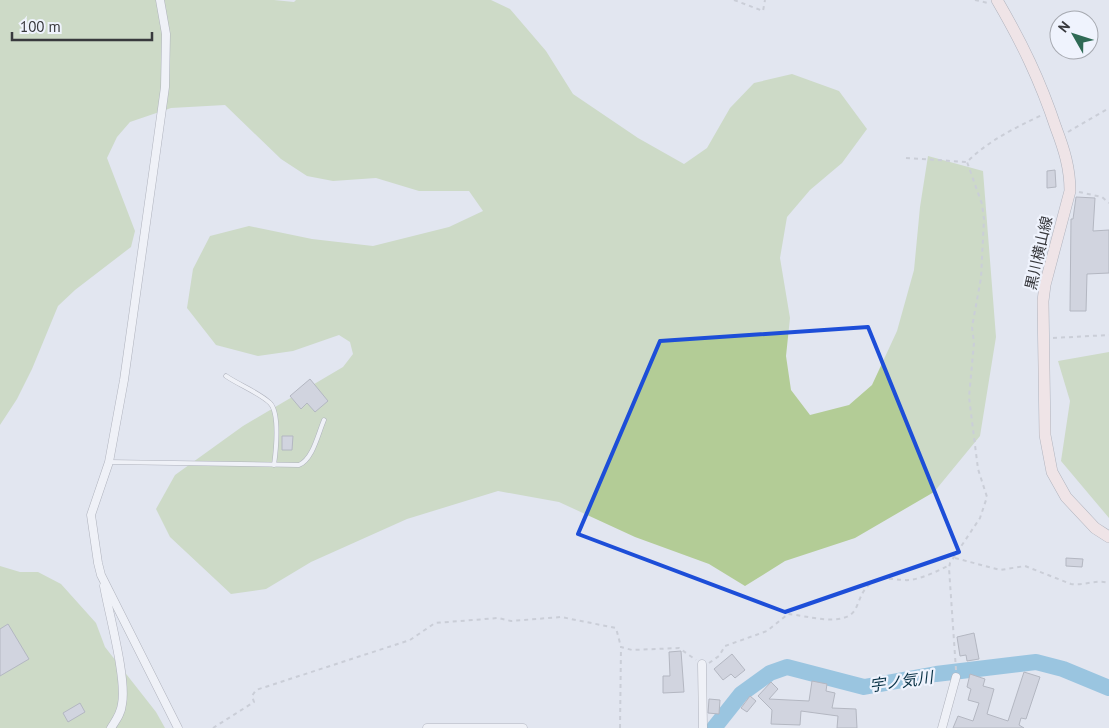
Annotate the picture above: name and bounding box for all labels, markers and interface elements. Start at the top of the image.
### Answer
scale bar [12,10,152,42]
north arrow [1049,10,1099,60]
text: 100 m [20,17,61,36]
text: N [1054,18,1074,36]
street label: 黒川横山線 [1021,214,1056,292]
water label: 宇ノ気川 [868,666,936,695]

